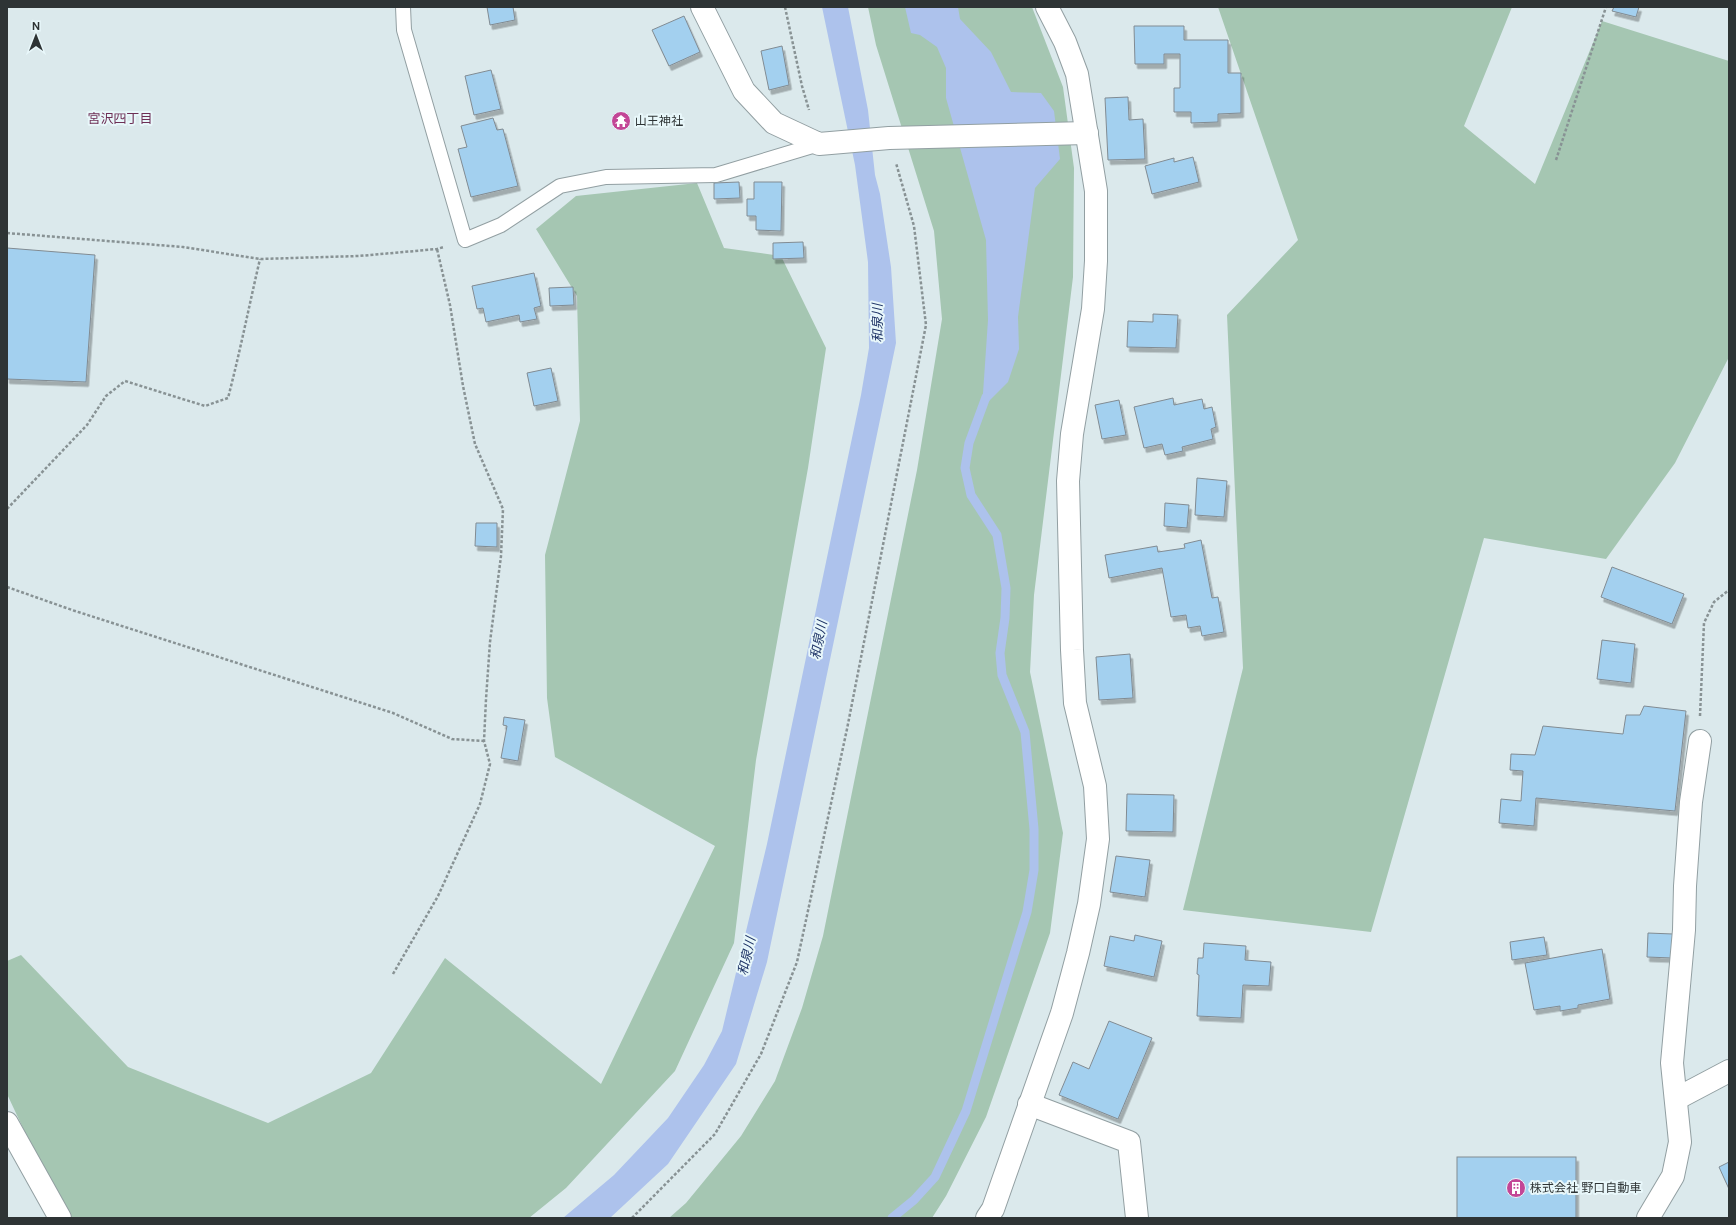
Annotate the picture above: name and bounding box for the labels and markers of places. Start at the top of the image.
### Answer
temple icon: 山王神社 [610,110,632,132]
place label: 山王神社 [635,113,683,129]
building icon: 株式会社 野口自動車 [1505,1177,1527,1199]
place label: 株式会社 野口自動車 [1530,1180,1641,1196]

